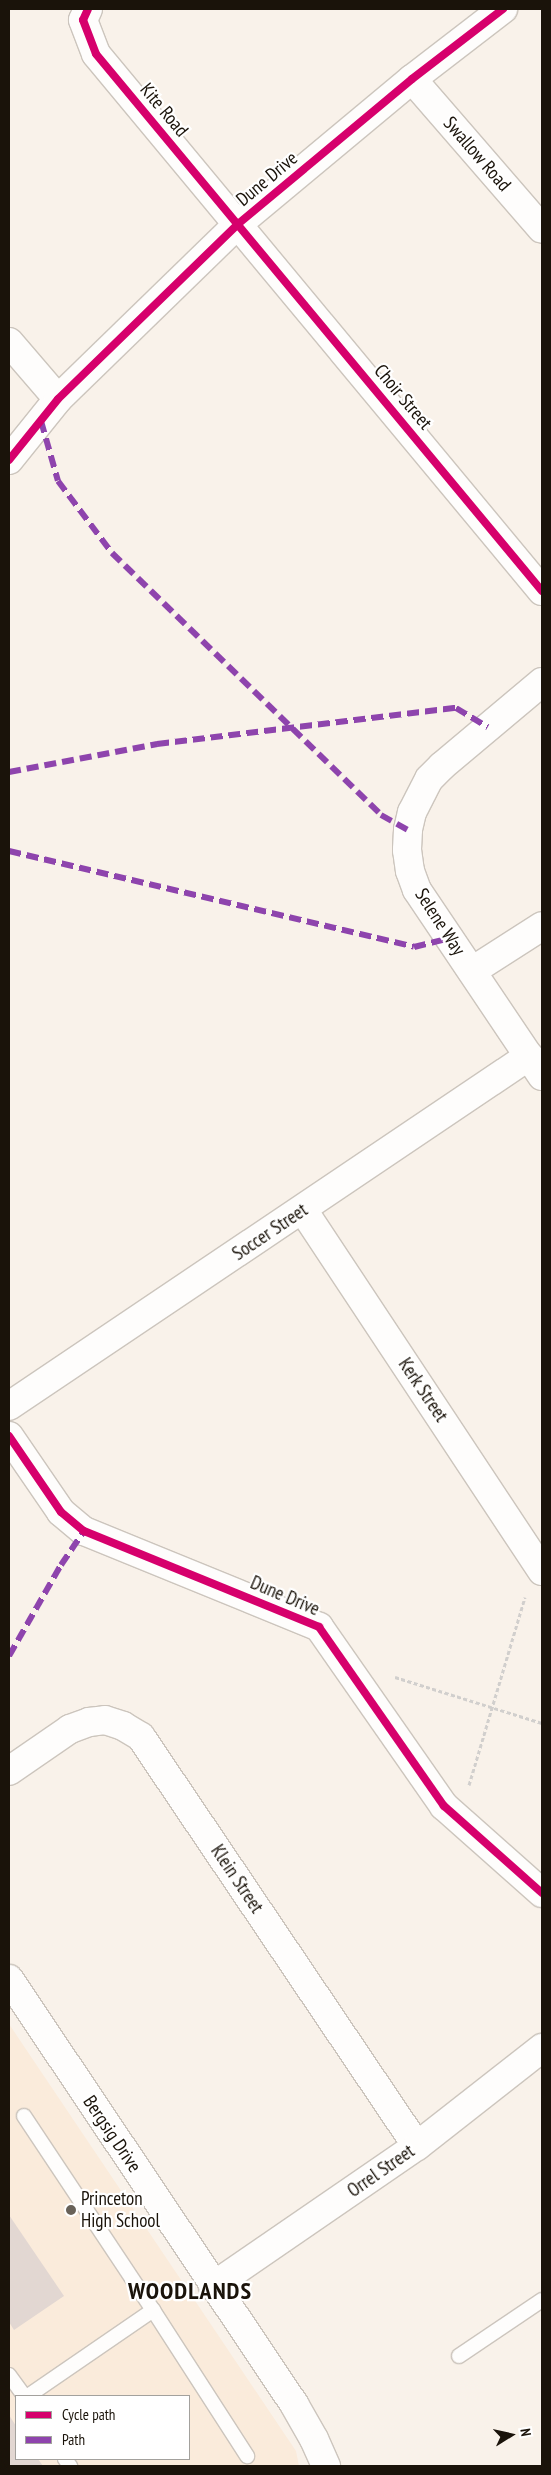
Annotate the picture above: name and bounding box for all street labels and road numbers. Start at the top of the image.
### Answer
street label: Kite Road [135,79,193,141]
street label: Swallow Road [438,112,516,196]
street label: Dune Drive [232,147,302,211]
street label: Choir Street [369,360,437,434]
street label: Selene Way [410,884,470,960]
street label: Soccer Street [228,1199,312,1265]
street label: Kerk Street [393,1354,453,1426]
street label: Dune Drive [247,1571,323,1621]
street label: Klein Street [206,1841,268,1917]
street label: Bergsig Drive [78,2091,146,2177]
street label: Orrel Street [343,2140,419,2202]

